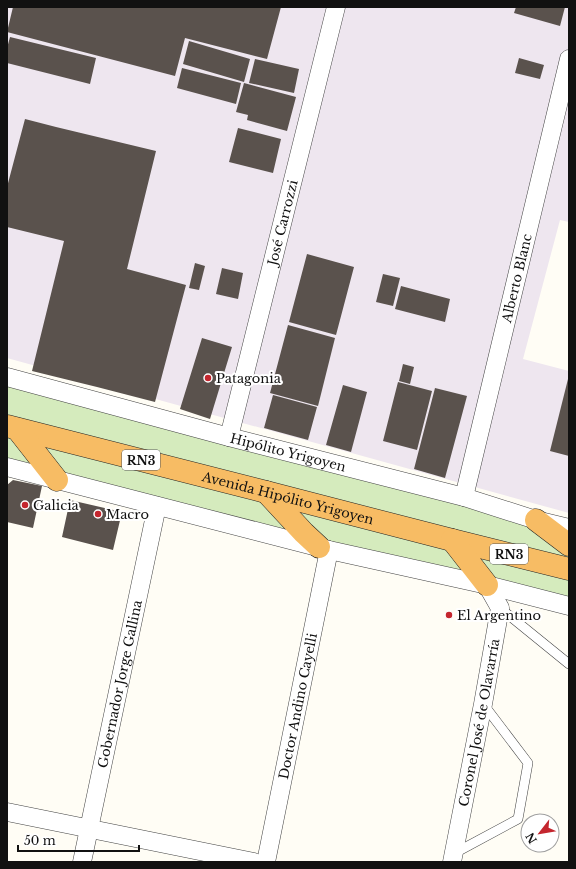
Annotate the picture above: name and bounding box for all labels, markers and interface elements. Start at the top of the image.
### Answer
street label: José Carrozzi [263,177,301,269]
street label: Alberto Blanc [497,232,535,325]
place label: Patagonia [216,370,282,387]
marker: Patagonia [203,373,213,383]
street label: Hipólito Yrigoyen [228,429,348,475]
road number: RN3 [122,450,160,470]
street label: Avenida Hipólito Yrigoyen [200,467,376,528]
place label: Galicia [33,497,80,514]
marker: Galicia [20,500,30,510]
place label: Macro [106,506,149,523]
marker: Macro [93,509,103,519]
road number: RN3 [490,544,528,564]
street label: Gobernador Jorge Gallina [94,598,146,769]
place label: El Argentino [457,607,541,624]
marker: El Argentino [444,610,454,620]
street label: Doctor Andino Cayelli [274,631,321,781]
street label: Coronel José de Olavarría [455,636,503,808]
north arrow [520,813,560,853]
scale bar [18,827,139,853]
text: N [522,830,540,846]
text: 50 m [24,833,56,848]

